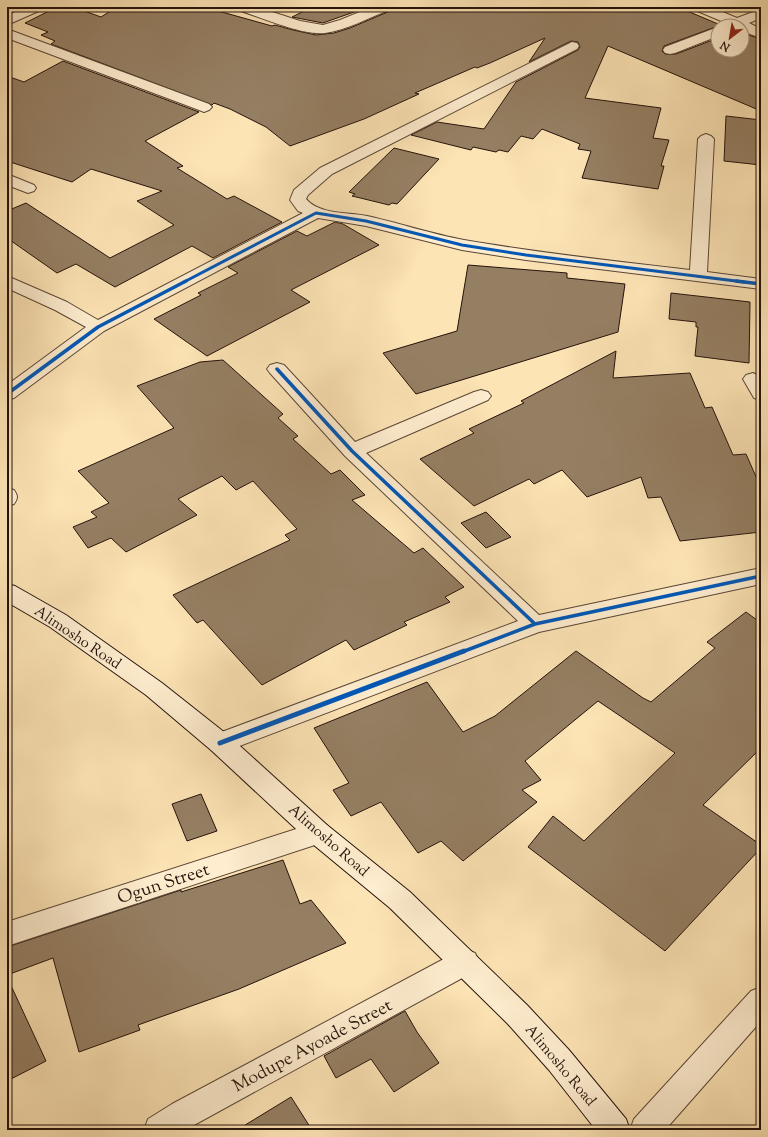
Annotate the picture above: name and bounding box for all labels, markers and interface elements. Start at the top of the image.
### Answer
north arrow [710,18,750,58]
text: N [717,36,734,55]
street label: Alimosho Road [30,601,125,675]
street label: Alimosho Road [283,800,373,882]
street label: Ogun Street [114,858,213,912]
street label: Modupe Ayoade Street [228,994,397,1100]
street label: Alimosho Road [519,1021,601,1112]

